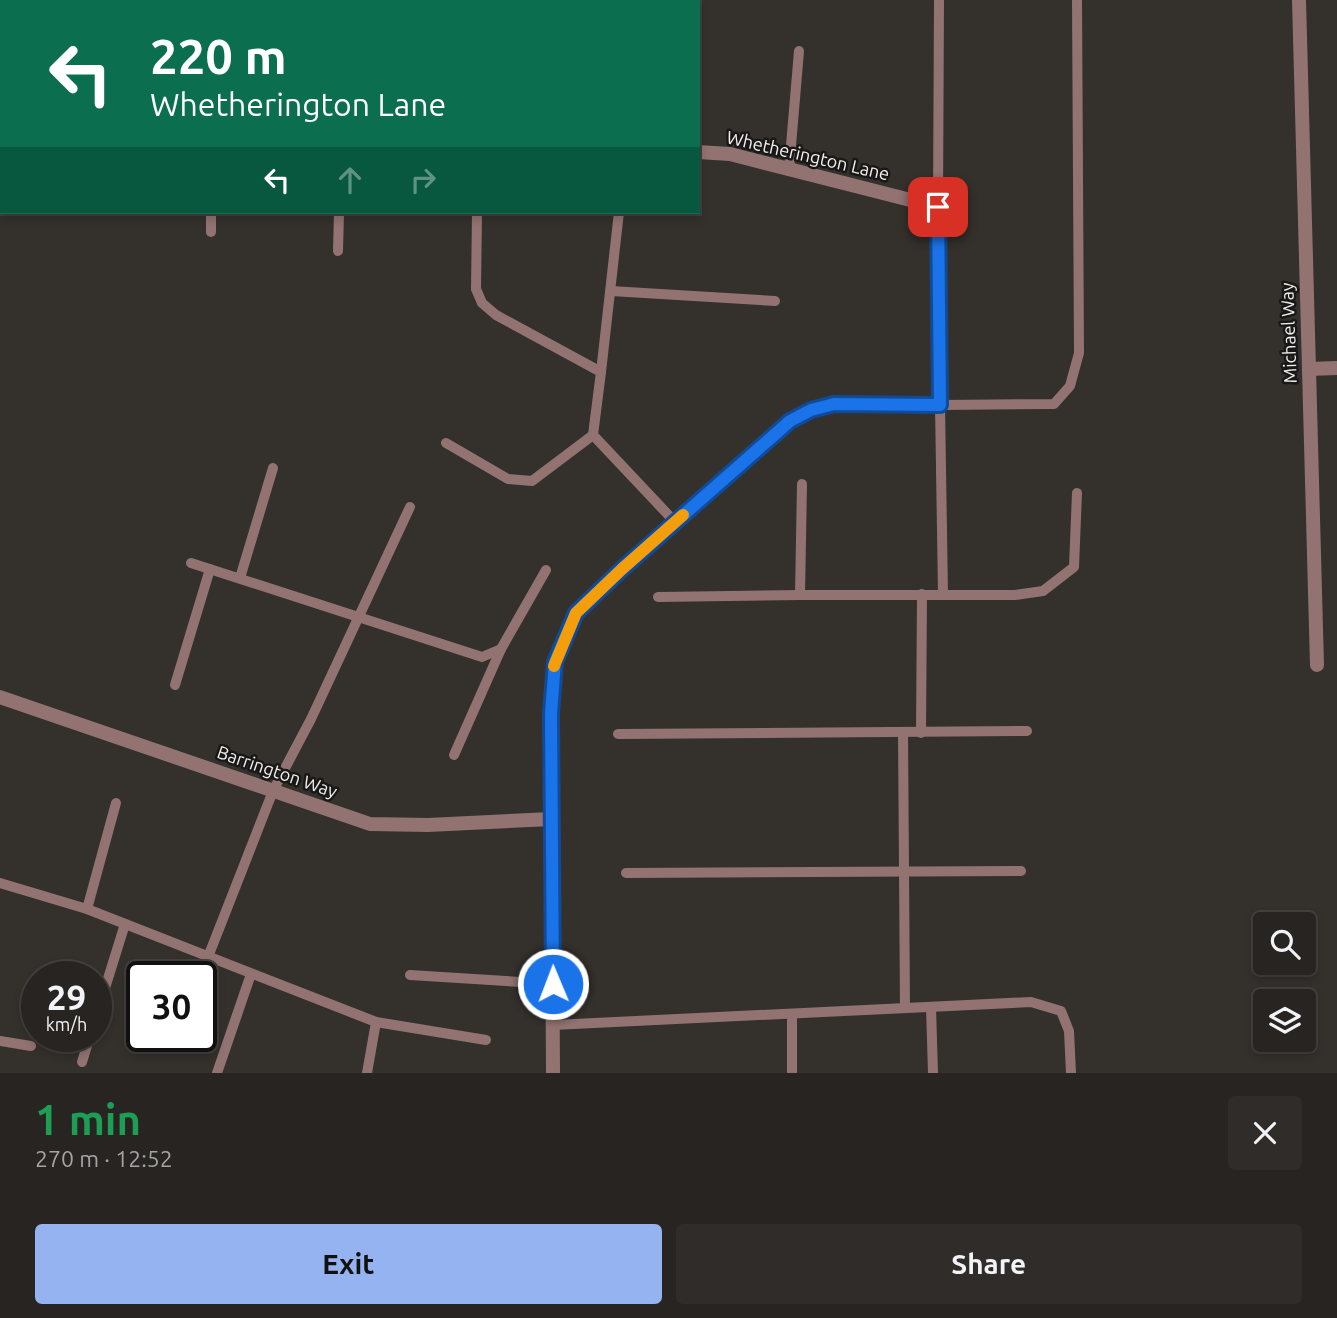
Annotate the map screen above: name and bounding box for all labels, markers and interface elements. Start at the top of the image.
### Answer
icon: left [35,28,126,119]
text: 220 m [150,28,287,83]
text: Whetherington Lane [150,86,446,122]
street label: Whetherington Lane [725,127,892,184]
icon: left [258,161,296,199]
icon: ahead [331,161,369,199]
icon: right [404,161,442,199]
pin [908,177,968,237]
icon: arrive [919,188,957,226]
street label: Michael Way [1276,282,1300,384]
street label: Barrington Way [215,741,340,801]
map controls [1253,912,1316,1052]
button: search [1253,912,1316,975]
position arrow [516,947,590,1021]
speed limit sign: 30 [126,961,217,1052]
text: 29 [47,977,86,1017]
button: layers [1253,989,1316,1052]
text: km/h [46,1014,87,1034]
text: 1 min [35,1096,141,1143]
button: close [1228,1096,1302,1170]
text: 270 m · 12:52 [35,1146,173,1171]
button: Exit [35,1224,662,1304]
button: Share [676,1224,1302,1304]

